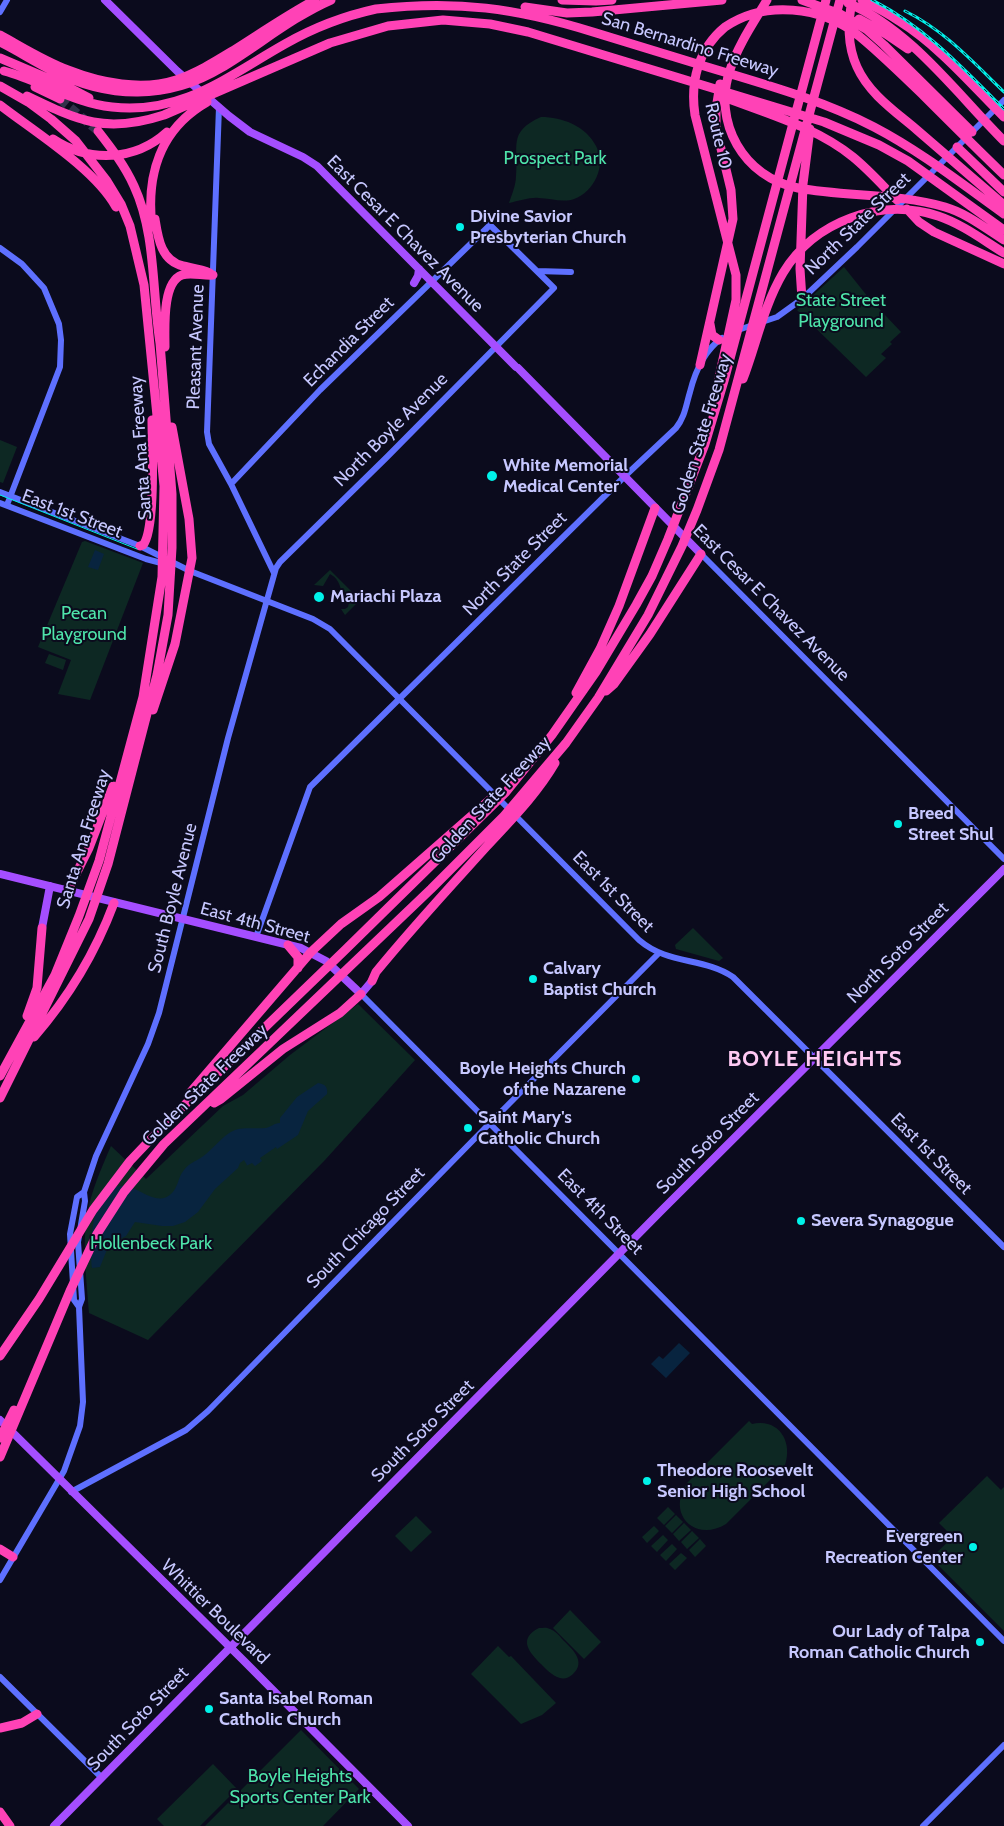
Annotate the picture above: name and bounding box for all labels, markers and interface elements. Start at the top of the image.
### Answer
street label: San Bernardino Freeway [599,8,781,82]
street label: Route 10 [700,101,736,171]
park label: Prospect Park [504,148,606,170]
street label: East Cesar E Chavez Avenue [322,151,488,317]
street label: North State Street [801,168,915,280]
place label: Divine Savior Presbyterian Church [470,206,626,248]
marker: Divine Savior Presbyterian Church [454,221,466,233]
street label: Pleasant Avenue [183,284,209,410]
park label: State Street Playground [796,290,886,332]
street label: Echandia Street [299,292,399,392]
street label: Golden State Freeway [667,351,737,517]
street label: North Boyle Avenue [330,369,452,491]
street label: Santa Ana Freeway [125,375,157,521]
place label: White Memorial Medical Center [503,455,628,498]
marker: White Memorial Medical Center [485,469,499,483]
street label: East 1st Street [19,485,125,543]
street label: North State Street [459,508,571,620]
street label: East Cesar E Chavez Avenue [688,520,854,686]
place label: Mariachi Plaza [330,586,441,608]
marker: Mariachi Plaza [312,590,326,604]
park label: Pecan Playground [41,603,127,646]
street label: Golden State Freeway [426,732,556,868]
street label: Santa Ana Freeway [53,767,115,911]
place label: Breed Street Shul [908,803,994,846]
marker: Breed Street Shul [892,818,904,830]
street label: South Boyle Avenue [144,821,202,975]
street label: East 1st Street [568,847,658,937]
street label: East 4th Street [198,898,312,948]
street label: North Soto Street [843,898,953,1008]
place label: Calvary Baptist Church [543,958,656,1001]
marker: Calvary Baptist Church [527,973,539,985]
street label: Golden State Freeway [138,1019,272,1151]
district label: BOYLE HEIGHTS [726,1047,904,1073]
place label: Boyle Heights Church of the Nazarene [459,1058,626,1100]
marker: Boyle Heights Church of the Nazarene [630,1073,642,1085]
street label: South Soto Street [652,1087,764,1199]
place label: Saint Mary's Catholic Church [478,1107,600,1150]
street label: East 1st Street [886,1109,976,1199]
marker: Saint Mary's Catholic Church [462,1122,474,1134]
street label: South Chicago Street [303,1163,429,1293]
street label: East 4th Street [553,1165,647,1259]
place label: Severa Synagogue [811,1210,954,1232]
marker: Severa Synagogue [795,1215,807,1227]
park label: Hollenbeck Park [90,1233,212,1255]
street label: South Soto Street [367,1375,479,1487]
place label: Theodore Roosevelt Senior High School [657,1460,813,1502]
marker: Theodore Roosevelt Senior High School [641,1475,653,1487]
place label: Evergreen Recreation Center [825,1526,963,1568]
marker: Evergreen Recreation Center [967,1541,979,1553]
street label: Whittier Boulevard [157,1555,273,1669]
place label: Our Lady of Talpa Roman Catholic Church [788,1621,970,1664]
marker: Our Lady of Talpa Roman Catholic Church [974,1636,986,1648]
street label: South Soto Street [83,1663,193,1775]
place label: Santa Isabel Roman Catholic Church [219,1688,373,1730]
marker: Santa Isabel Roman Catholic Church [203,1703,215,1715]
park label: Boyle Heights Sports Center Park [230,1766,370,1808]

